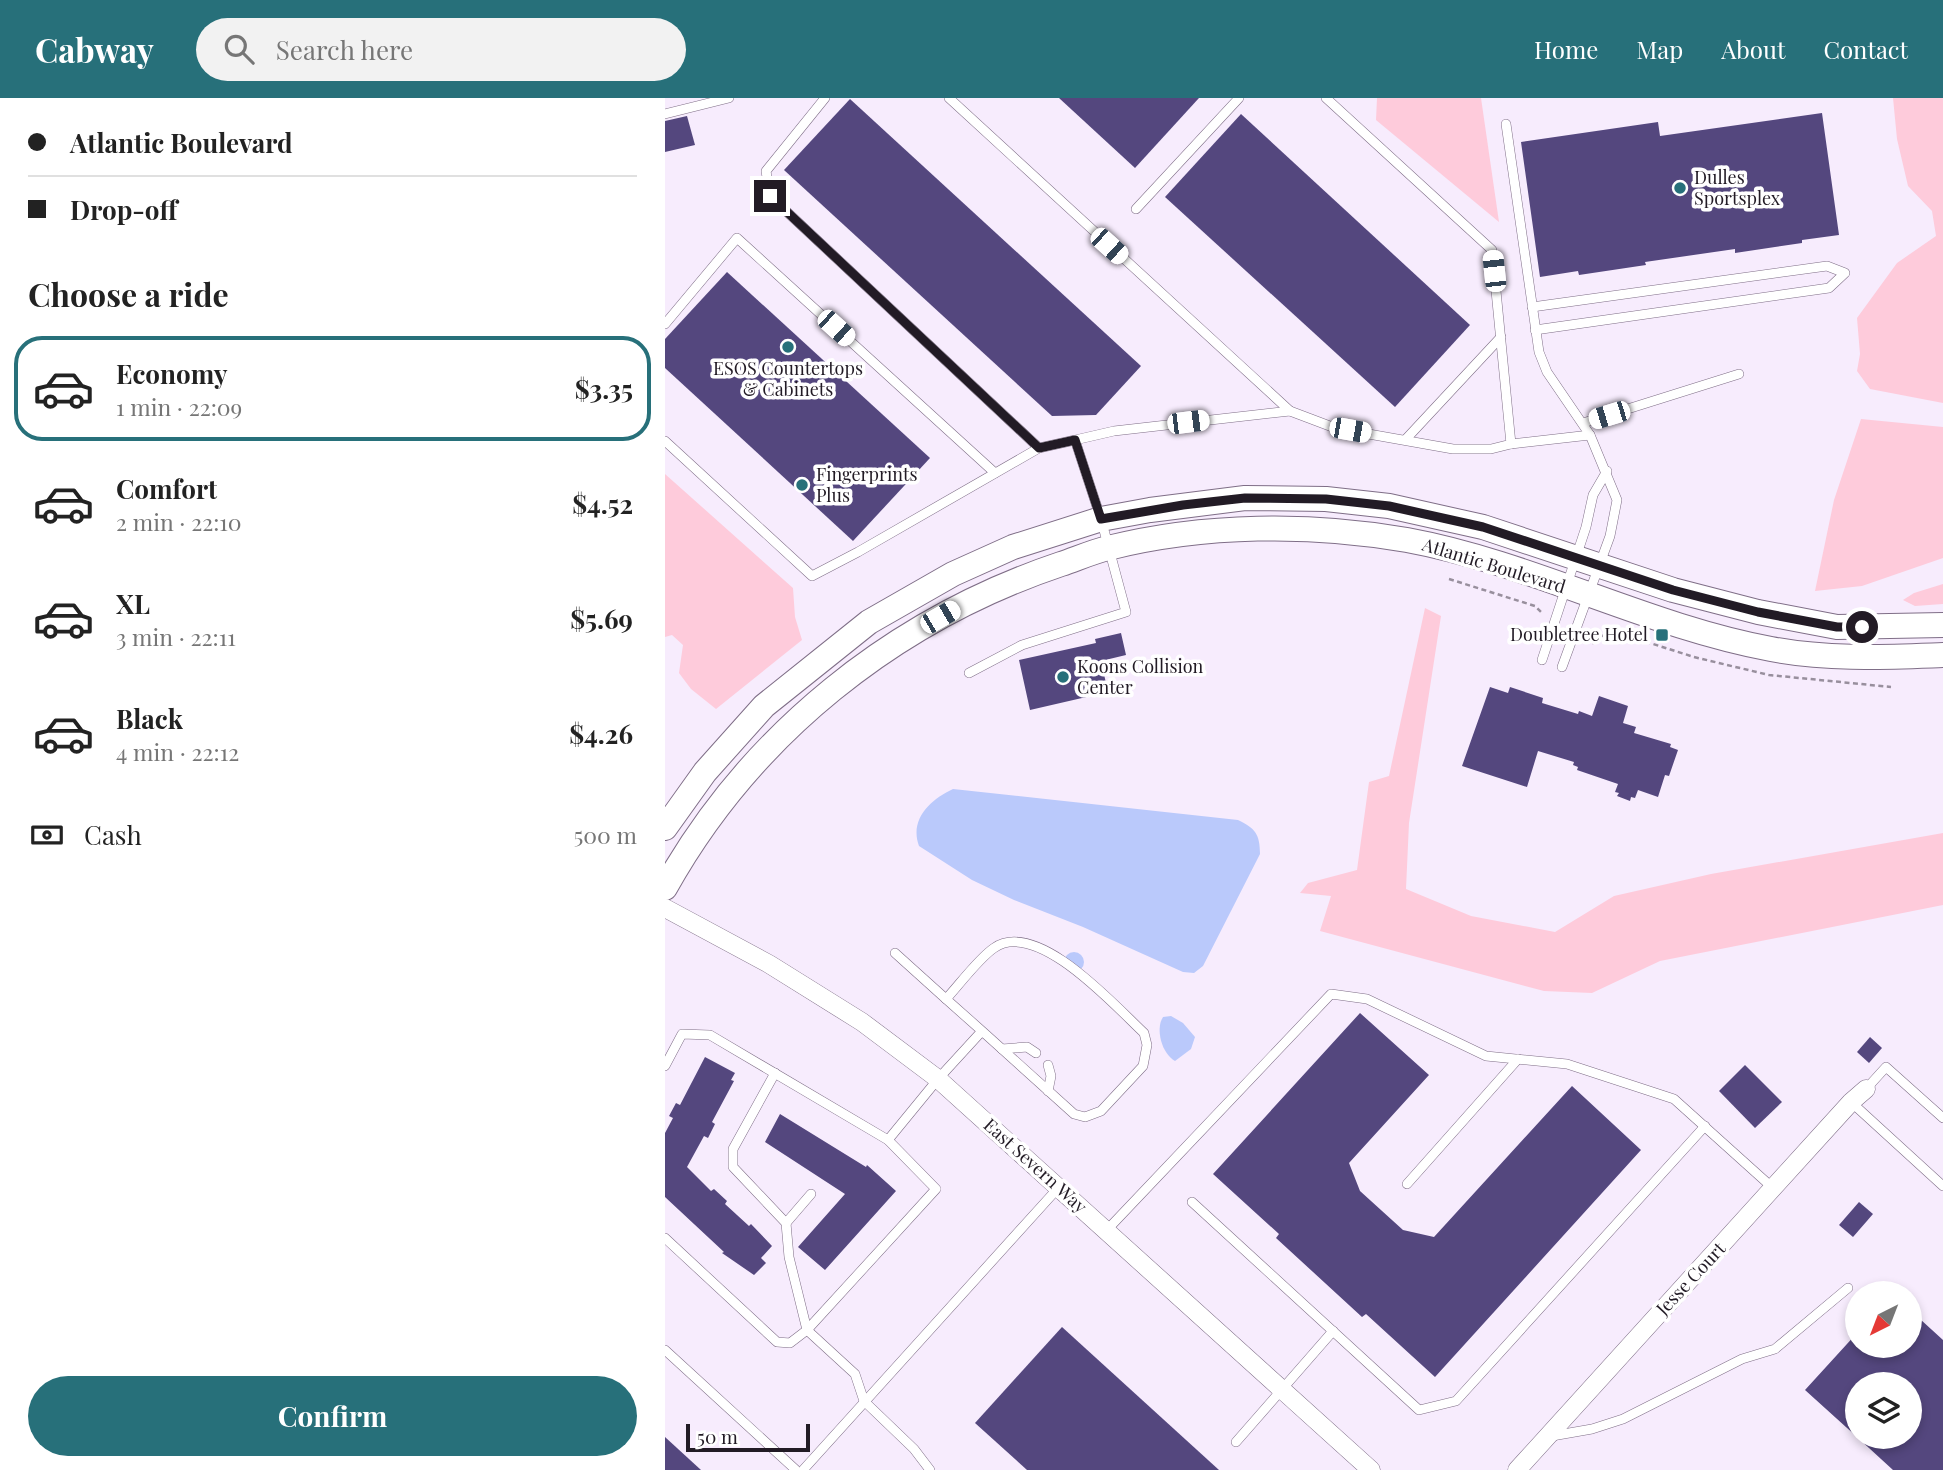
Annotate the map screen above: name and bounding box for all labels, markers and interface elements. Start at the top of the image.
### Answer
search box [196,18,686,81]
text: Cabway [35,27,154,71]
icon: search [220,30,258,68]
text: Search here [276,32,413,67]
text: Home [1534,33,1598,65]
text: Map [1636,33,1683,65]
text: About [1721,33,1785,65]
text: Contact [1823,33,1908,65]
text: Atlantic Boulevard [70,125,293,160]
place label: Dulles Sportsplex [1694,165,1781,210]
route end [754,180,786,212]
marker: Dulles Sportsplex [1672,180,1688,196]
text: Drop-off [70,192,177,227]
car [1087,224,1132,268]
car [1482,249,1507,293]
text: Choose a ride [28,272,229,315]
car [814,306,859,350]
marker: ESOS Countertops & Cabinets [780,339,796,355]
text: Economy [116,356,227,391]
place label: ESOS Countertops & Cabinets [713,356,863,401]
icon: car [32,357,95,420]
text: $3.35 [575,371,633,406]
text: 1 min · 22:09 [116,391,242,422]
car [1586,399,1633,431]
car [1166,409,1211,435]
car [1328,416,1373,444]
place label: Fingerprints Plus [816,462,917,507]
text: Comfort [116,471,217,506]
icon: car [32,472,95,535]
marker: Fingerprints Plus [794,477,810,493]
text: $4.52 [572,486,633,521]
text: 2 min · 22:10 [116,506,242,537]
street label: Atlantic Boulevard [1419,532,1569,598]
text: XL [116,586,150,621]
icon: car [32,587,95,650]
car [917,597,964,637]
text: $5.69 [570,601,633,636]
route start [1846,611,1878,643]
text: 3 min · 22:11 [116,621,236,652]
place label: Doubletree Hotel [1510,622,1648,646]
marker: Doubletree Hotel [1654,627,1670,643]
place label: Koons Collision Center [1077,654,1204,699]
marker: Koons Collision Center [1055,669,1071,685]
text: Black [116,701,183,736]
icon: car [32,702,95,765]
text: $4.26 [569,716,633,751]
text: 4 min · 22:12 [116,736,239,767]
icon: cash [28,816,66,854]
text: Cash [84,817,142,852]
text: 500 m [574,819,637,850]
street label: East Severn Way [979,1113,1092,1218]
street label: Jesse Court [1650,1236,1731,1321]
north arrow [1845,1281,1921,1358]
map controls [1845,1281,1922,1449]
button: layers [1845,1372,1922,1449]
button: Confirm [28,1376,637,1456]
scale bar [686,1421,810,1453]
text: 50 m [697,1423,738,1449]

